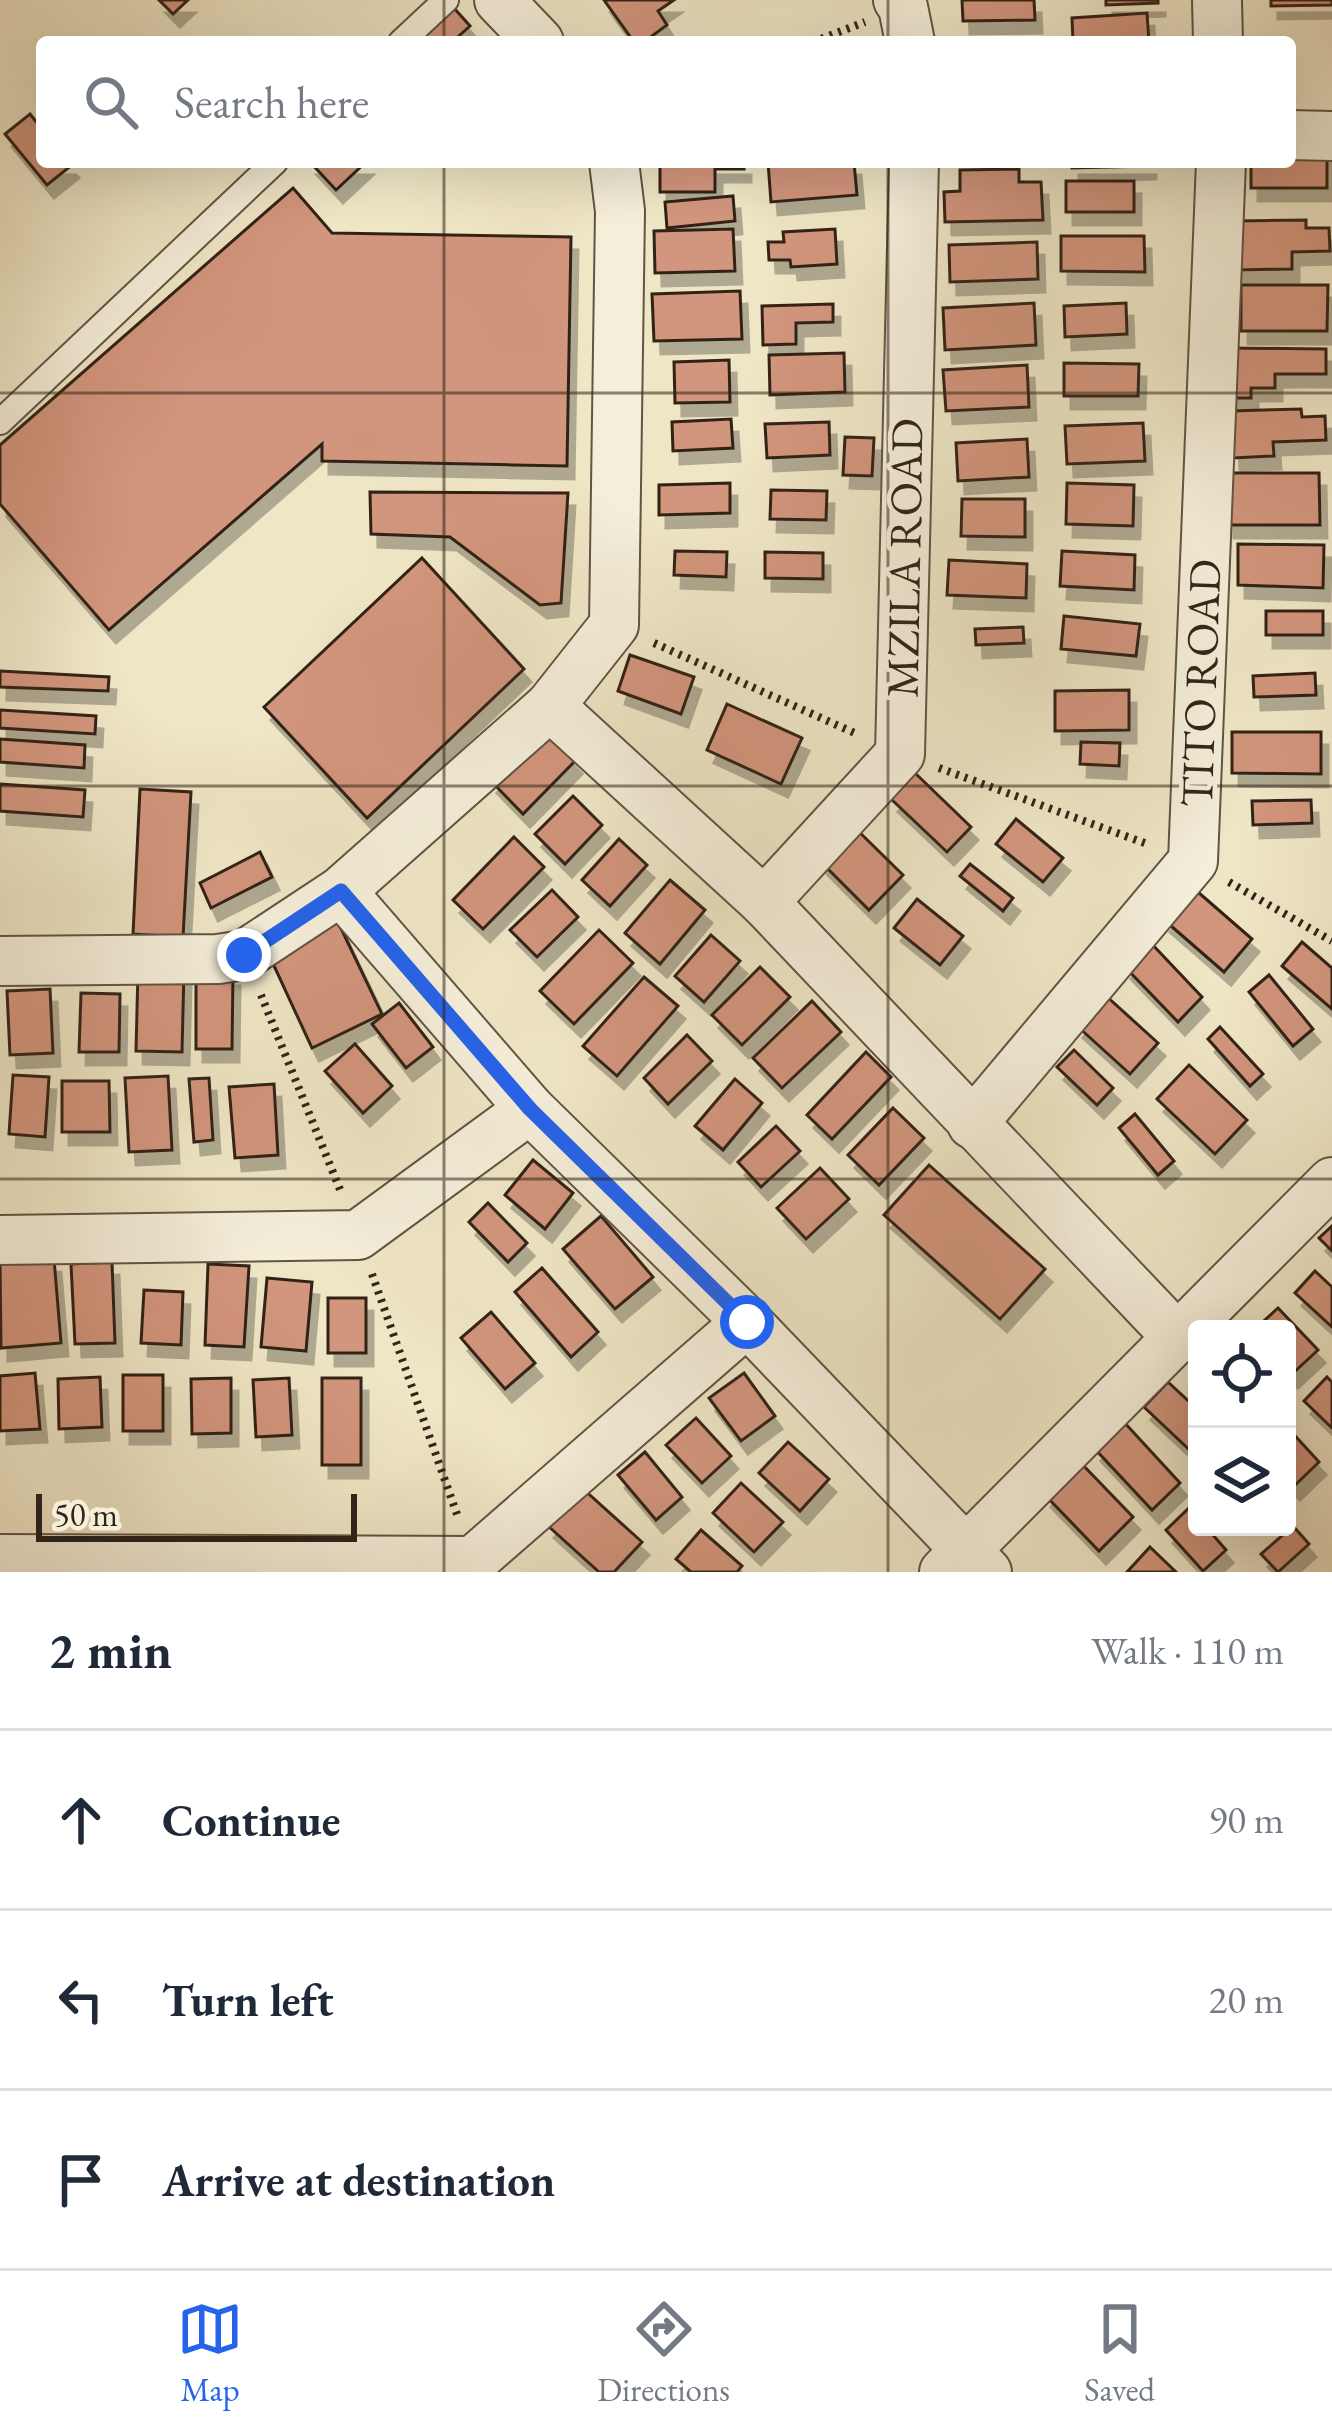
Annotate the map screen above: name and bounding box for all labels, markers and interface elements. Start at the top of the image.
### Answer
search box [36,36,1296,168]
icon: search [78,69,144,135]
text: Search here [174,73,369,131]
street label: MZILA ROAD [873,418,935,698]
street label: TITO ROAD [1167,558,1233,808]
route end [217,928,271,982]
route start [720,1295,774,1349]
map controls [1188,1320,1296,1536]
button: locate [1188,1320,1296,1428]
button: layers [1188,1428,1296,1536]
scale bar [36,1488,357,1541]
text: 50 m [54,1493,118,1536]
text: 2 min [48,1617,172,1683]
text: Walk · 110 m [1091,1625,1284,1676]
icon: ahead [48,1787,114,1853]
text: Continue [162,1791,340,1849]
text: 90 m [1208,1794,1284,1845]
icon: left [48,1967,114,2033]
text: Turn left [162,1971,334,2029]
text: 20 m [1208,1974,1284,2025]
icon: arrive [48,2147,114,2213]
text: Arrive at destination [162,2151,555,2209]
tab: Map [177,2296,243,2411]
tab: Directions [597,2296,730,2411]
tab: Saved [1084,2296,1155,2411]

